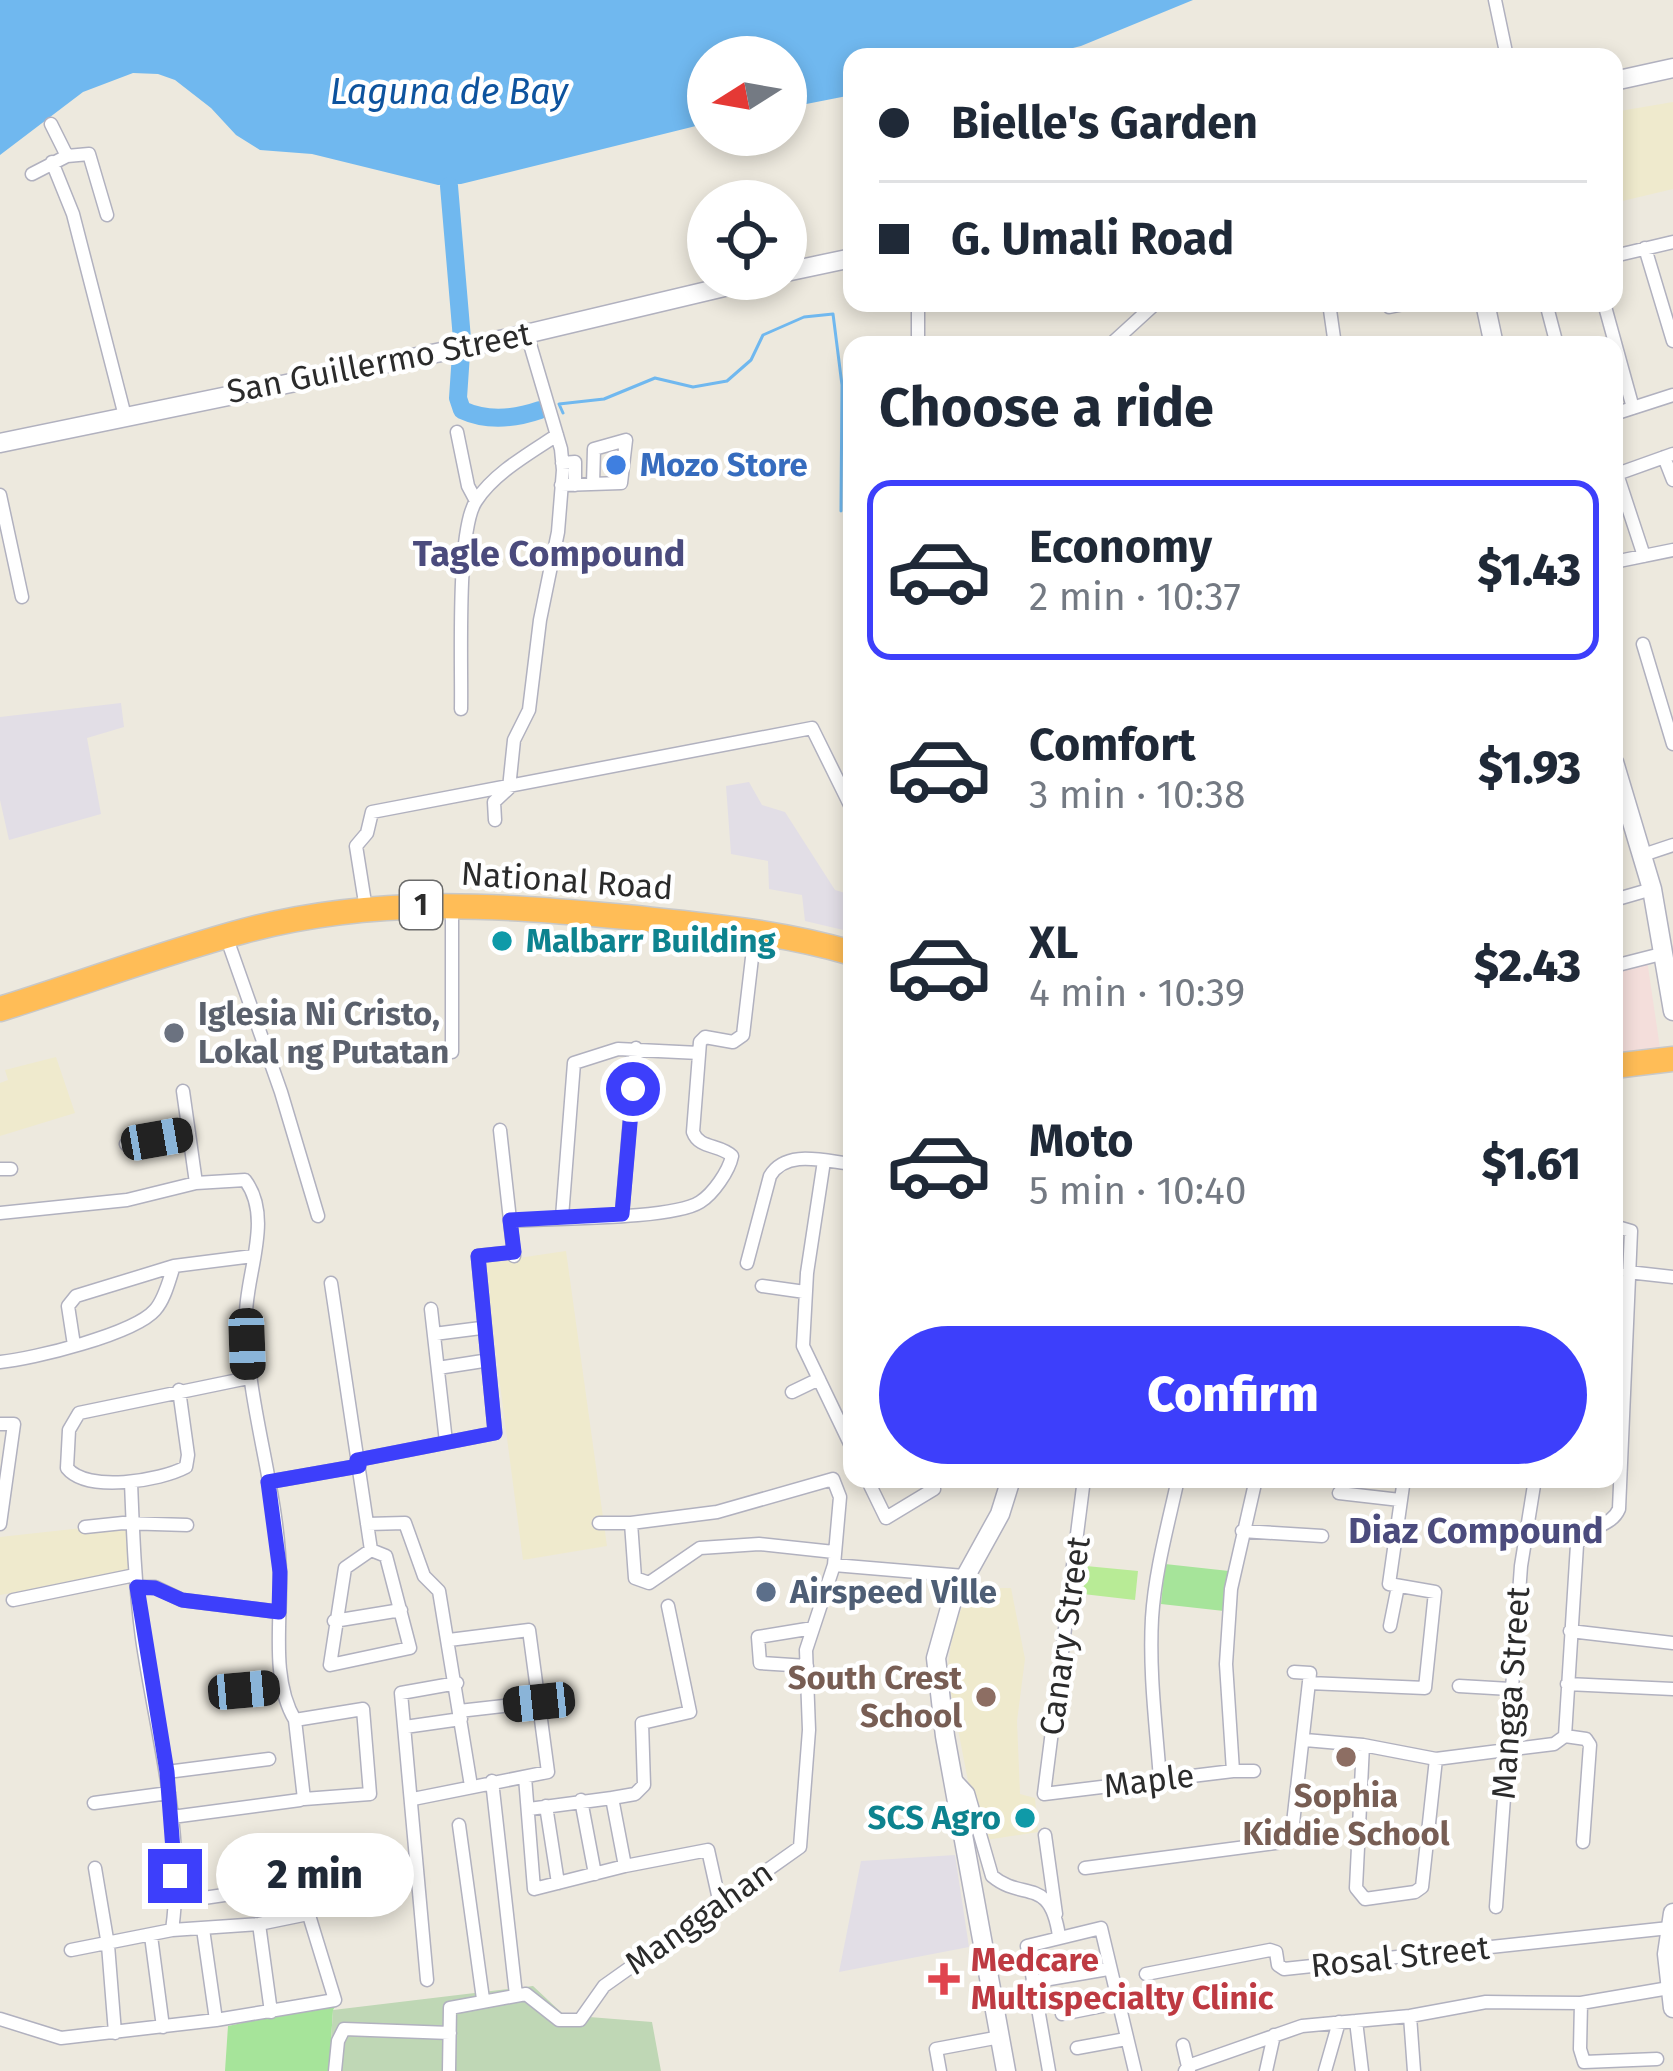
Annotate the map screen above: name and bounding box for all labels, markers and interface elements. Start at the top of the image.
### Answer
north arrow [687,36,807,156]
map controls [687,36,807,300]
water label: Laguna de Bay [330,70,570,114]
text: Bielle's Garden [951,96,1258,150]
button: locate [687,180,807,300]
text: G. Umali Road [951,212,1234,266]
street label: San Guillermo Street [223,314,535,412]
text: Choose a ride [879,376,1214,440]
place label: Mozo Store [640,445,808,485]
marker: Mozo Store [603,452,629,478]
icon: car [885,516,993,624]
text: Economy [1029,520,1212,574]
district label: Tagle Compound [413,532,685,576]
text: $1.43 [1478,543,1581,597]
text: 2 min · 10:37 [1029,574,1241,620]
icon: car [885,714,993,822]
text: Comfort [1029,718,1196,772]
text: $1.93 [1478,741,1581,795]
text: 3 min · 10:38 [1029,772,1245,818]
street label: National Road [460,854,674,908]
road number: 1 [400,881,442,929]
icon: car [885,912,993,1020]
text: XL [1029,916,1078,970]
place label: Malbarr Building [526,921,777,961]
marker: Malbarr Building [489,928,515,954]
text: $2.43 [1474,939,1581,993]
text: 4 min · 10:39 [1029,970,1245,1016]
place label: Iglesia Ni Cristo, Lokal ng Putatan [198,994,449,1072]
marker: Iglesia Ni Cristo, Lokal ng Putatan [161,1020,187,1046]
route start [606,1062,660,1116]
icon: car [885,1110,993,1218]
text: Moto [1029,1114,1134,1168]
car [118,1115,196,1163]
text: $1.61 [1482,1137,1581,1191]
text: 5 min · 10:40 [1029,1168,1247,1214]
car [228,1307,266,1381]
button: Confirm [879,1326,1587,1464]
district label: Diaz Compound [1348,1509,1604,1553]
street label: Canary Street [1031,1534,1099,1738]
place label: Airspeed Ville [789,1572,997,1612]
marker: Airspeed Ville [753,1579,779,1605]
street label: Mangga Street [1484,1585,1538,1801]
place label: South Crest School [788,1658,963,1736]
car [207,1669,281,1711]
car [501,1680,577,1724]
marker: South Crest School [973,1684,999,1710]
marker: Sophia Kiddie School [1333,1744,1359,1770]
street label: Maple [1102,1756,1196,1806]
place label: Sophia Kiddie School [1242,1776,1450,1854]
place label: SCS Agro [868,1798,1001,1838]
marker: SCS Agro [1012,1805,1038,1831]
callout: 2 min [217,1834,415,1918]
route end [148,1849,202,1903]
text: 2 min [267,1852,363,1898]
street label: Manggahan [617,1853,781,1983]
street label: Rosal Street [1309,1928,1491,1986]
place label: Medcare Multispecialty Clinic [971,1940,1274,2018]
marker: Medcare Multispecialty Clinic [928,1963,960,1995]

